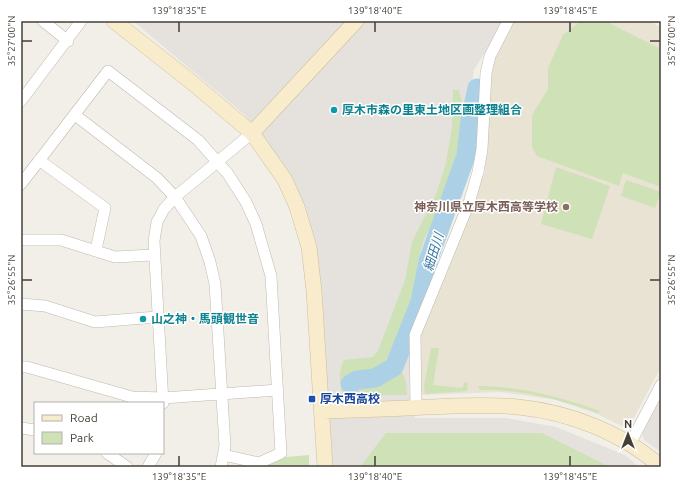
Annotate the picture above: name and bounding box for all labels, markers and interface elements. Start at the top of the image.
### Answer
text: 139°18'35"E [152,5,207,16]
text: 139°18'40"E [348,5,403,16]
text: 139°18'45"E [543,5,598,16]
text: 35°27'00"N [6,16,17,66]
text: 35°27'00"N [666,16,677,66]
place label: 厚木市森の里東土地区画整理組合 [342,103,522,116]
marker: 厚木市森の里東土地区画整理組合 [329,105,339,115]
place label: 神奈川県立厚木西高等学校 [414,200,558,213]
marker: 神奈川県立厚木西高等学校 [561,202,571,212]
water label: 細田川 [421,229,446,273]
text: 35°26'55"N [6,255,17,305]
text: 35°26'55"N [666,255,677,305]
place label: 山之神・馬頭観世音 [151,312,259,325]
marker: 山之神・馬頭観世音 [138,314,148,324]
place label: 厚木西高校 [320,392,380,405]
marker: 厚木西高校 [307,394,317,404]
legend [34,402,164,454]
text: Road [70,411,98,424]
north arrow [608,414,648,454]
text: N [624,418,632,430]
text: Park [70,431,94,444]
text: 139°18'35"E [152,471,207,482]
text: 139°18'40"E [348,471,403,482]
text: 139°18'45"E [543,471,598,482]

